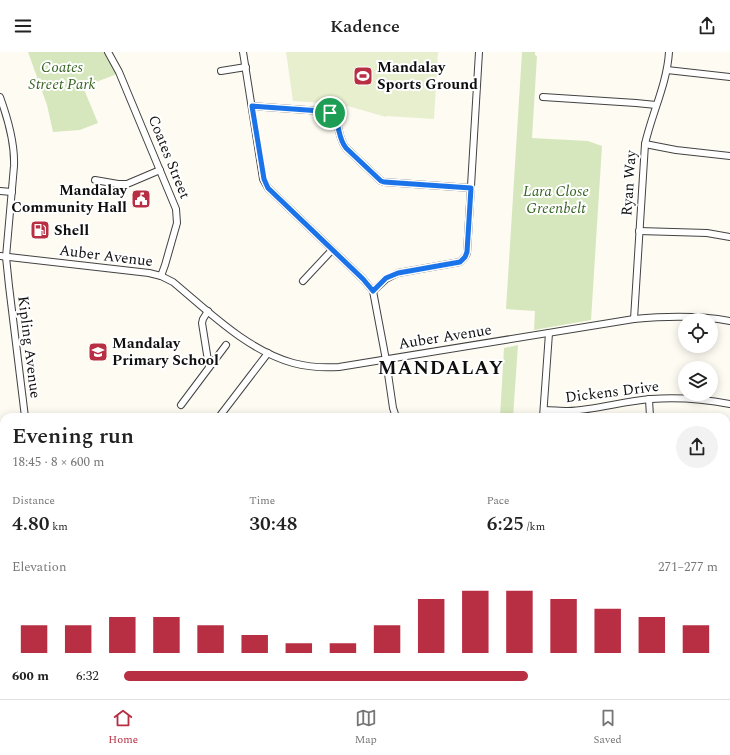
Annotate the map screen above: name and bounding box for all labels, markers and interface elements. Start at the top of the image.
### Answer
text: Kadence [330,13,400,40]
icon: menu [12,15,34,37]
icon: share [696,15,718,37]
park label: Coates Street Park [28,56,96,96]
place label: Mandalay Sports Ground [377,56,478,96]
sports icon: Mandalay Sports Ground [352,65,374,87]
pin [313,96,347,130]
icon: arrive [319,102,341,124]
street label: Coates Street [142,112,196,202]
street label: Ryan Way [615,149,643,217]
place label: Mandalay Community Hall [11,179,128,219]
park label: Lara Close Greenbelt [523,180,589,220]
public building icon: Mandalay Community Hall [130,188,152,210]
fuel station icon: Shell [29,219,51,241]
place label: Shell [54,219,89,242]
street label: Auber Avenue [58,239,154,273]
street label: Kipling Avenue [11,294,47,400]
map controls [678,313,718,401]
button: locate [678,313,718,353]
street label: Auber Avenue [397,318,493,356]
place label: Mandalay Primary School [112,332,219,372]
school or university icon: Mandalay Primary School [87,341,109,363]
district label: MANDALAY [378,354,504,383]
button: layers [678,361,718,401]
street label: Dickens Drive [564,375,660,409]
text: Evening run [12,420,134,453]
button: share [676,426,718,468]
text: 18:45 · 8 × 600 m [12,452,104,472]
text: Distance [12,492,55,509]
text: Time [249,492,275,509]
text: Pace [487,492,509,509]
text: 4.80 [12,509,49,539]
text: 30:48 [249,509,297,539]
text: 6:25 [487,509,524,539]
text: km [49,518,68,535]
text: /km [524,518,545,535]
text: Elevation [12,557,66,577]
text: 271–277 m [658,557,718,577]
text: 600 m [12,666,49,686]
text: 6:32 [76,666,99,686]
tab: Home [108,707,138,748]
tab: Map [355,707,377,748]
tab: Saved [593,707,622,748]

